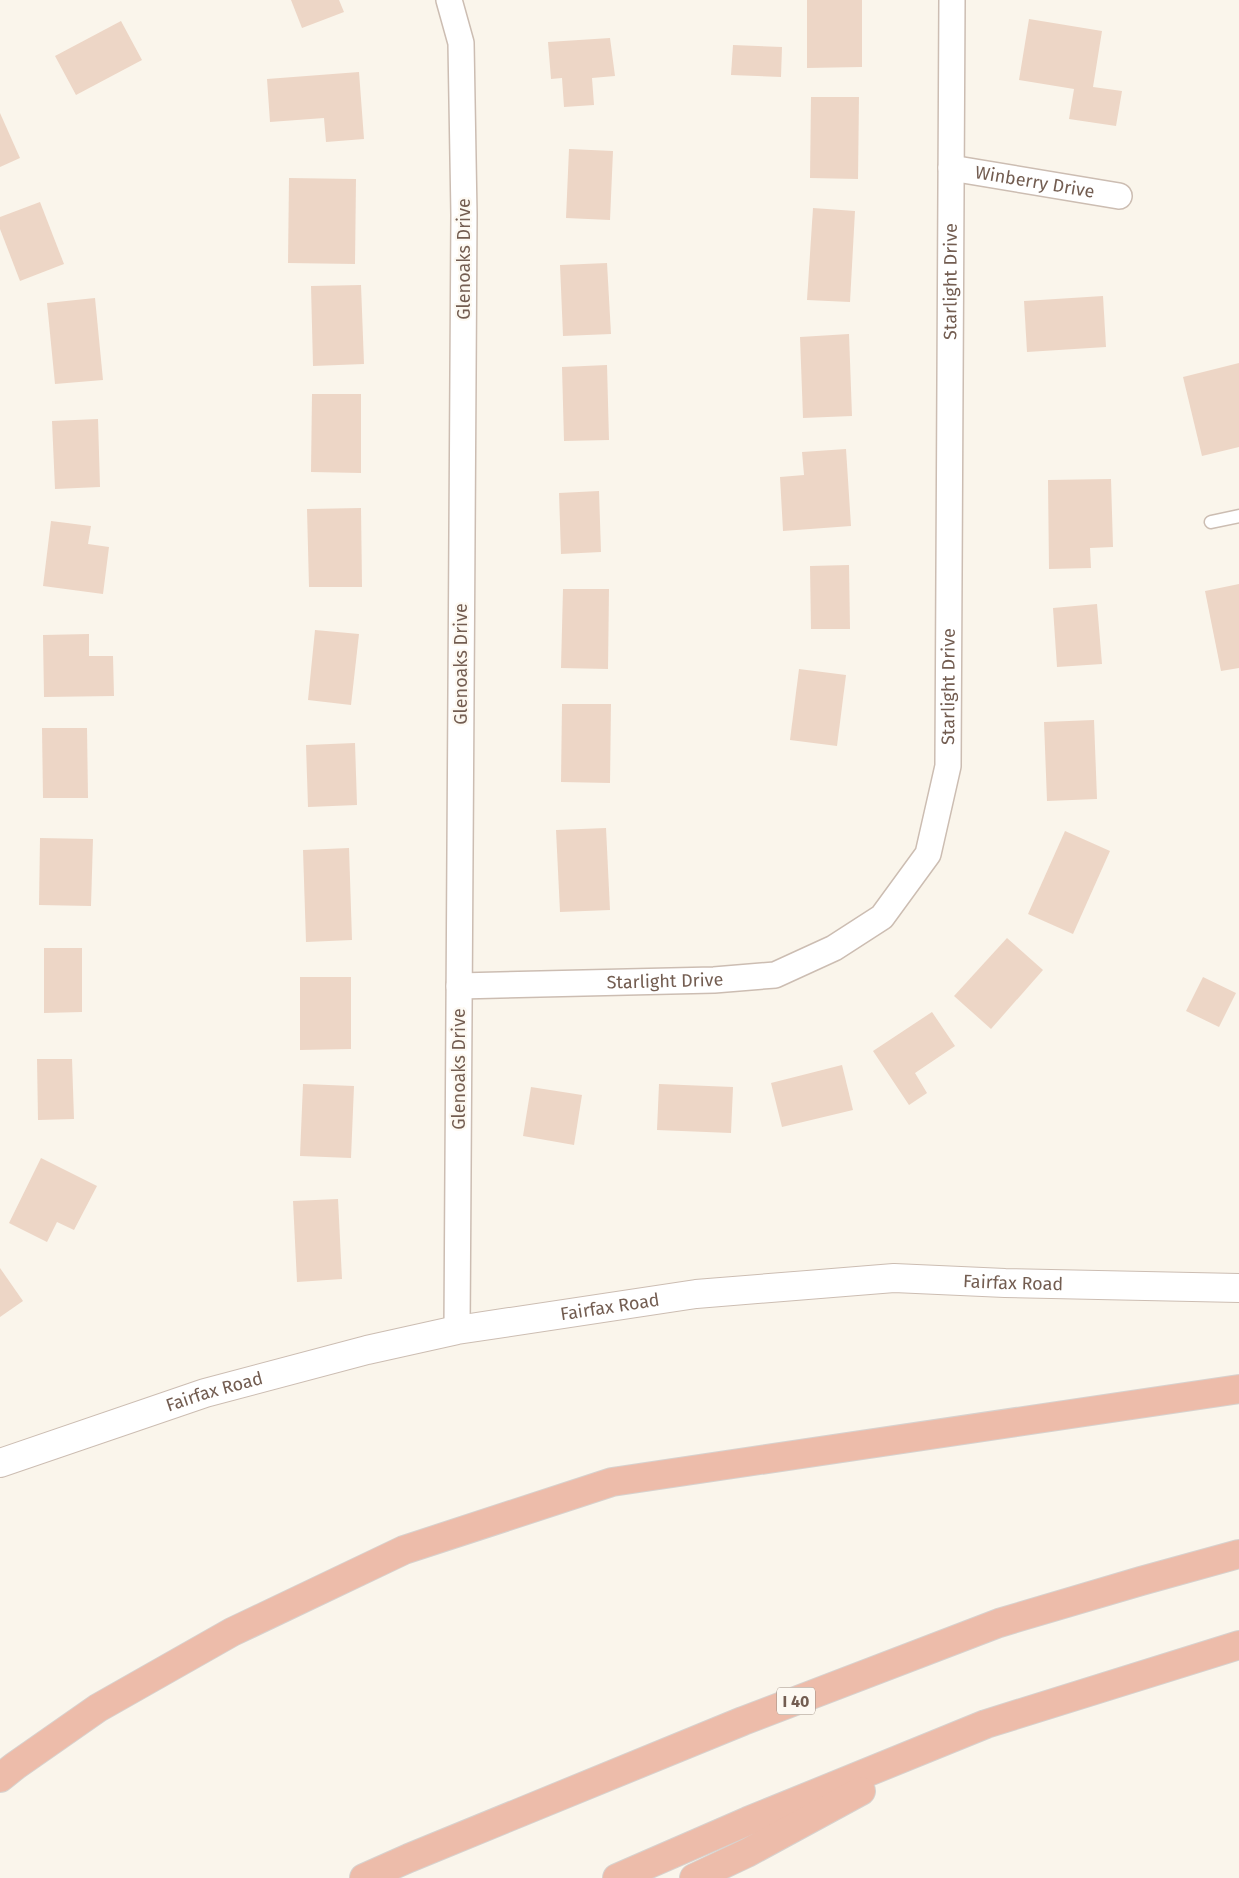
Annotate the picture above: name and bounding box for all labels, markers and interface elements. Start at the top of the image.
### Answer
street label: Winberry Drive [973,161,1096,203]
street label: Glenoaks Drive [453,198,475,320]
street label: Starlight Drive [939,223,962,340]
street label: Glenoaks Drive [450,603,472,725]
street label: Starlight Drive [937,628,960,745]
street label: Starlight Drive [606,968,724,994]
street label: Glenoaks Drive [448,1008,470,1130]
street label: Fairfax Road [963,1270,1063,1295]
street label: Fairfax Road [559,1289,661,1325]
street label: Fairfax Road [163,1367,265,1417]
road number: I 40 [777,1688,815,1714]

